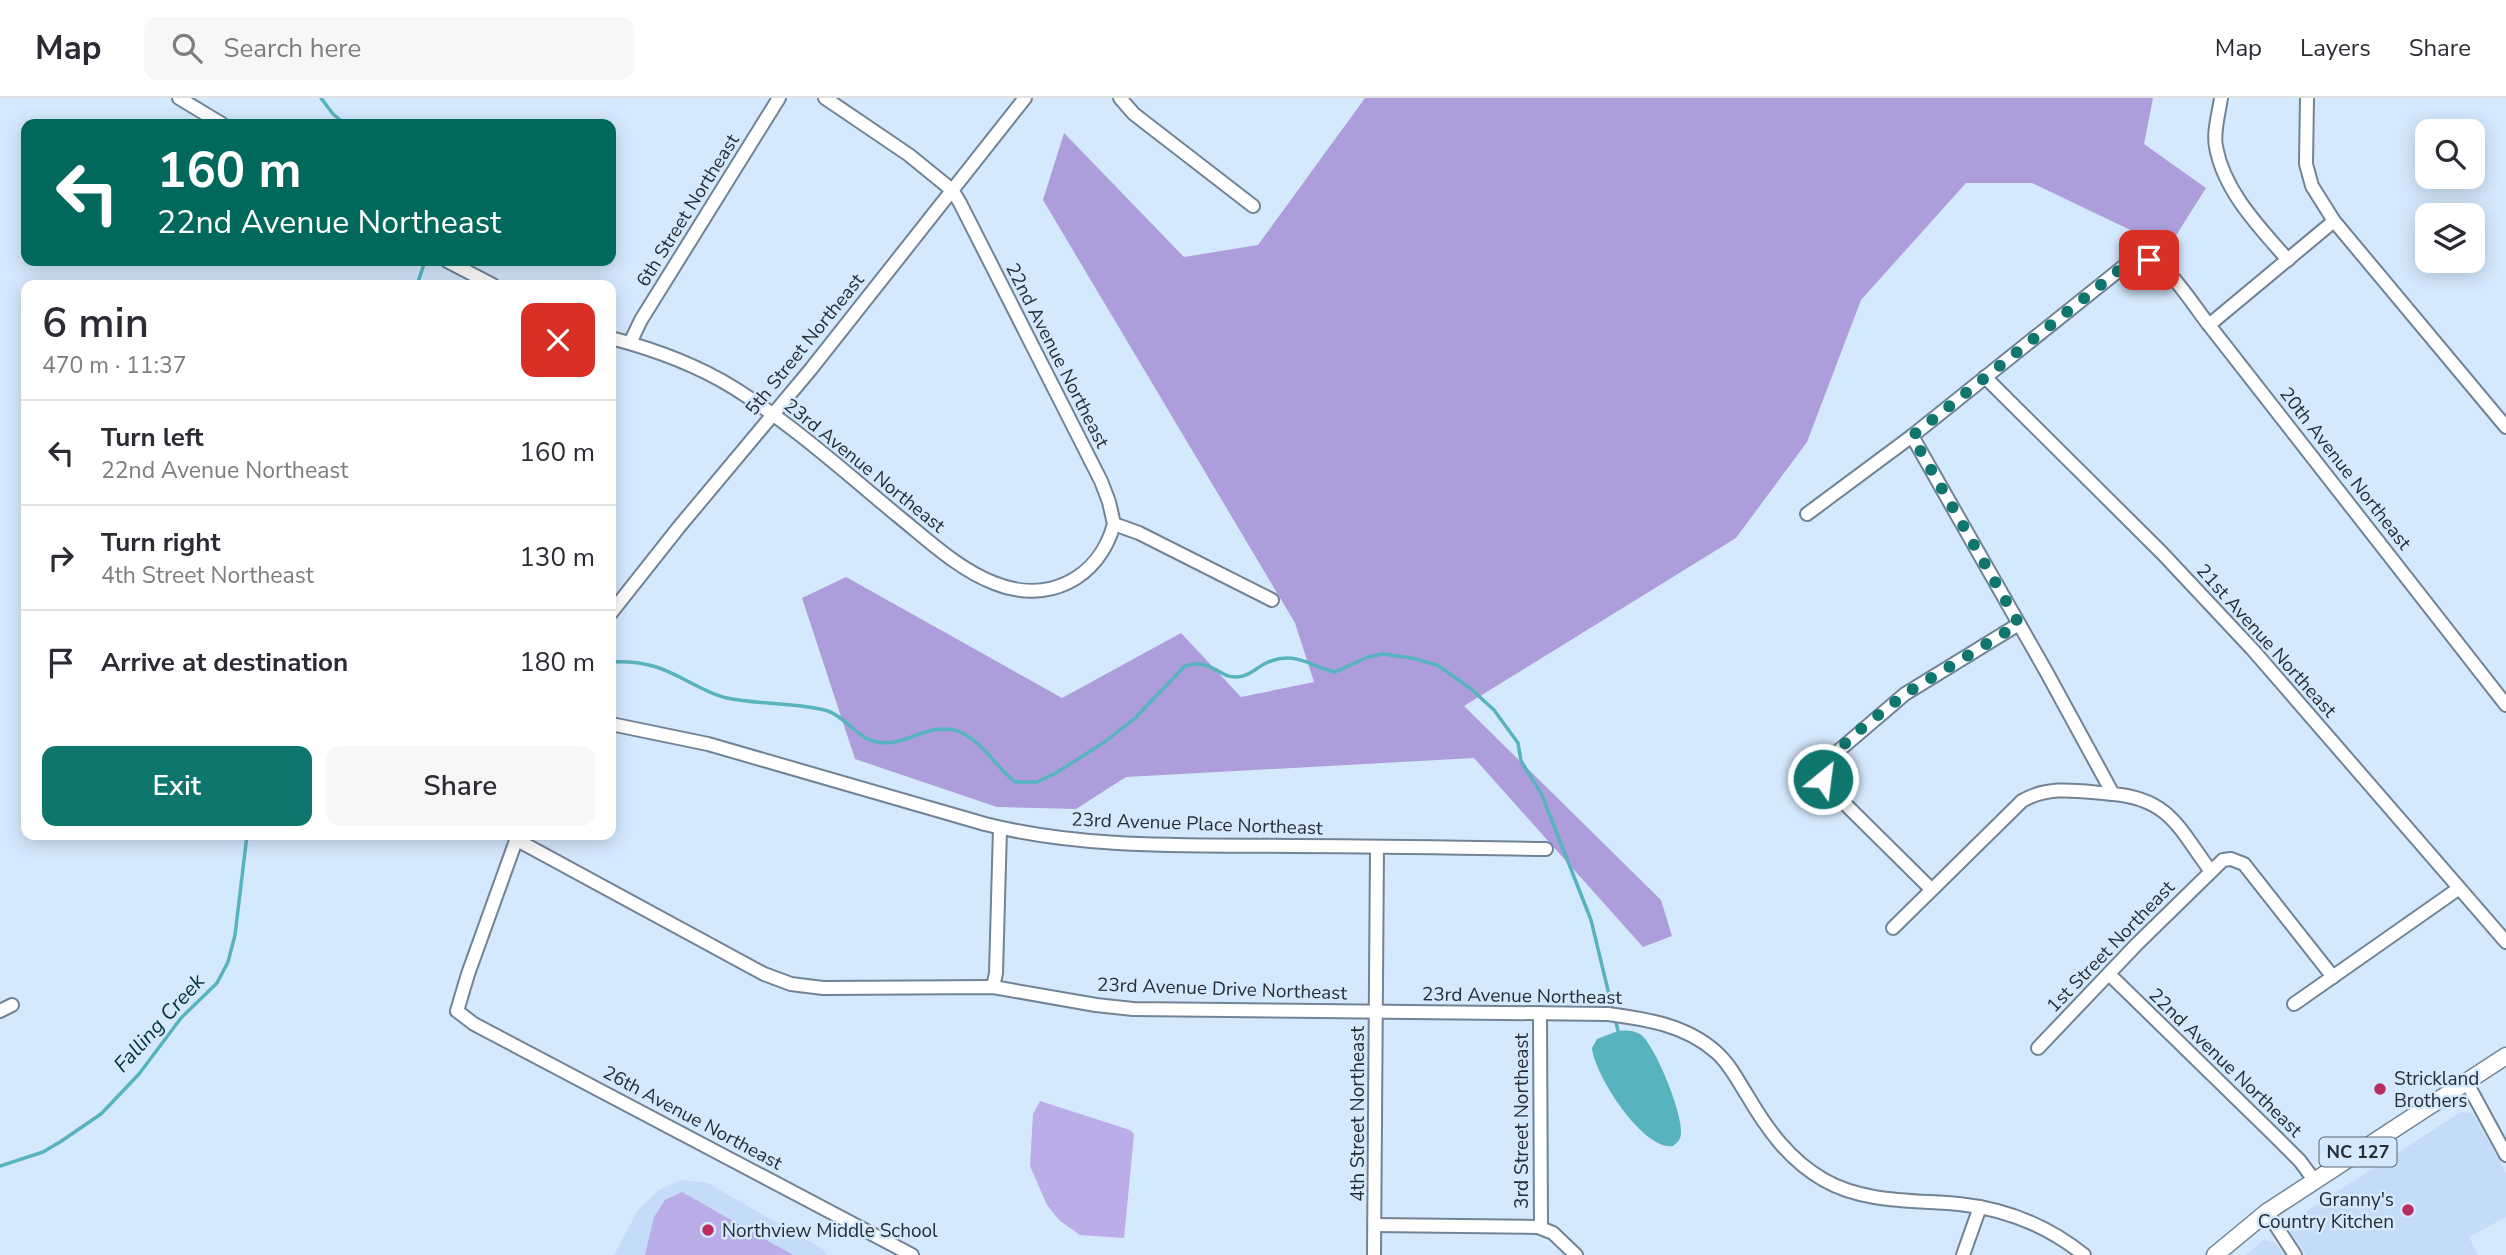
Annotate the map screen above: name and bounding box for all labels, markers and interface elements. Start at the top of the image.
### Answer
search box [144,17,634,80]
text: Map [35,26,102,71]
icon: search [168,29,206,67]
text: Search here [224,31,361,66]
text: Map [2215,32,2262,64]
text: Layers [2300,32,2371,64]
text: Share [2409,32,2471,64]
map controls [2415,119,2485,273]
button: search [2415,119,2485,189]
street label: 6th Street Northeast [630,129,746,292]
text: 160 m [157,137,301,204]
icon: left [42,147,133,238]
text: 22nd Avenue Northeast [157,201,501,244]
button: layers [2415,203,2485,273]
pin [2119,230,2179,290]
icon: arrive [2130,241,2168,279]
street label: 22nd Avenue Northeast [999,259,1115,453]
street label: 5th Street Northeast [739,268,870,421]
text: 6 min [42,295,149,352]
button: close [521,303,595,377]
text: 470 m · 11:37 [42,350,187,381]
street label: 20th Avenue Northeast [2273,382,2417,556]
street label: 23rd Avenue Northeast [778,393,951,539]
text: Turn left [101,420,204,455]
icon: left [42,434,80,472]
text: 160 m [519,435,595,470]
text: 22nd Avenue Northeast [101,455,348,486]
text: Turn right [101,525,220,560]
icon: right [42,539,80,577]
text: 130 m [519,540,595,575]
street label: 21st Avenue Northeast [2190,558,2342,723]
text: 4th Street Northeast [101,560,314,591]
icon: arrive [42,644,80,682]
text: Arrive at destination [101,645,348,680]
text: 180 m [519,645,595,680]
position arrow [1786,742,1860,816]
button: Exit [42,746,312,826]
button: Share [326,746,595,826]
street label: 23rd Avenue Place Northeast [1071,807,1323,841]
street label: 1st Street Northeast [2041,875,2181,1018]
water label: Falling Creek [107,967,211,1078]
street label: 23rd Avenue Drive Northeast [1097,972,1348,1006]
street label: 23rd Avenue Northeast [1422,981,1623,1011]
street label: 22nd Avenue Northeast [2143,982,2308,1143]
street label: 4th Street Northeast [1345,1026,1371,1202]
street label: 3rd Street Northeast [1509,1033,1535,1209]
street label: 26th Avenue Northeast [598,1059,787,1176]
place label: Strickland Brothers [2394,1066,2479,1114]
marker: Strickland Brothers [2372,1081,2388,1097]
road number: NC 127 [2320,1138,2396,1167]
place label: Granny's Country Kitchen [2258,1187,2394,1235]
marker: Granny's Country Kitchen [2400,1202,2416,1218]
place label: Northview Middle School [722,1218,938,1244]
marker: Northview Middle School [700,1222,716,1238]

